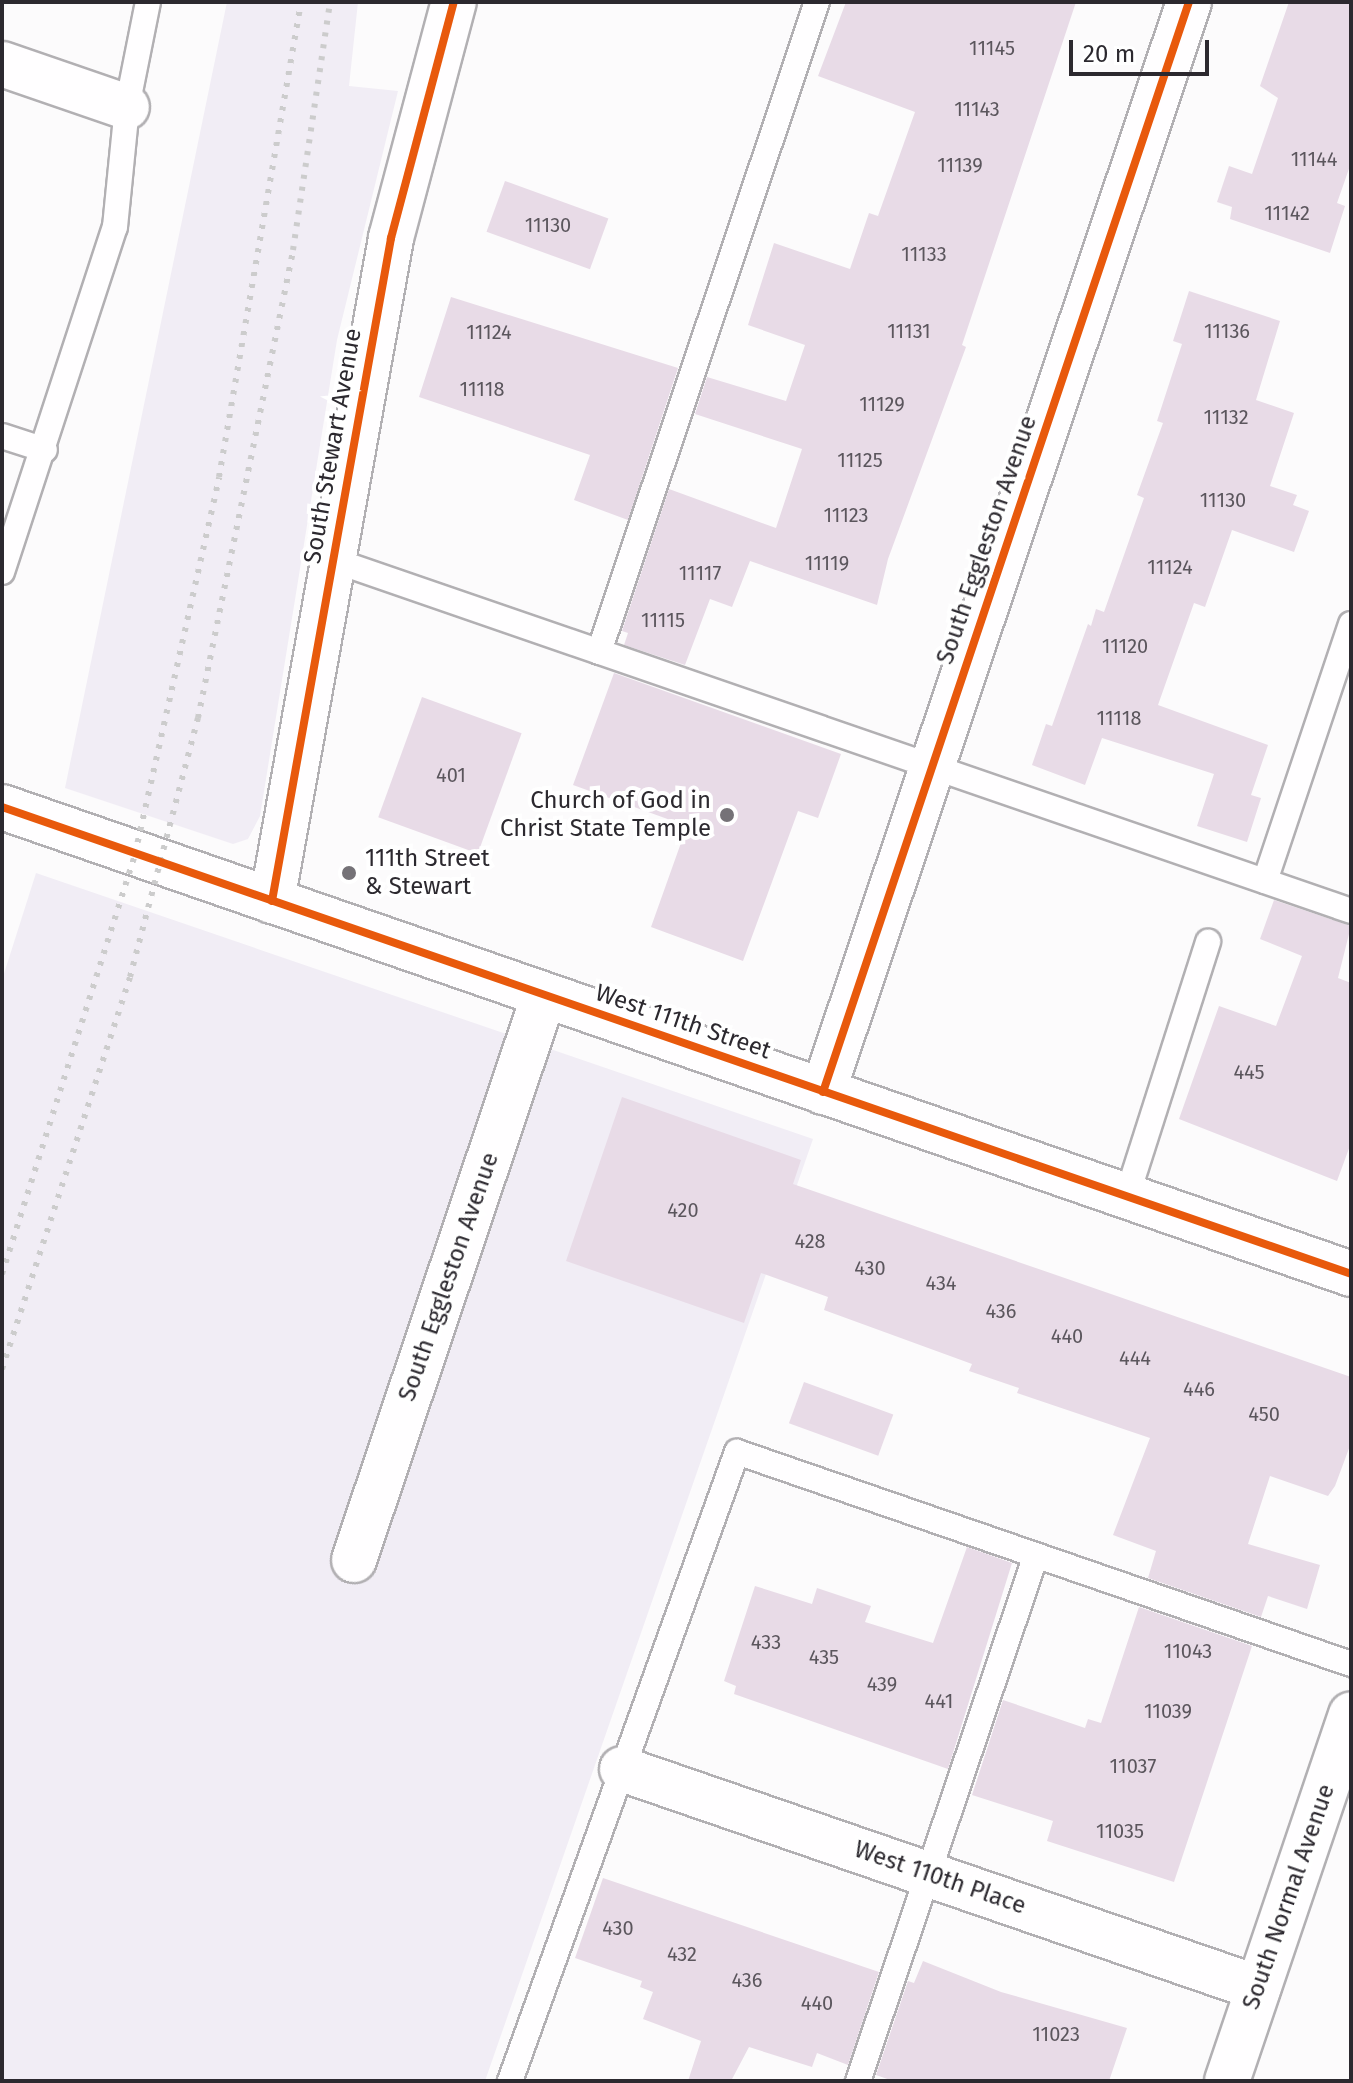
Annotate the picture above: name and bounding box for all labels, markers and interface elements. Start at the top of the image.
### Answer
scale bar [1073,24,1213,74]
house number: 11145 [969,36,1015,60]
text: 20 m [1083,40,1135,68]
house number: 11143 [954,97,1000,121]
house number: 11144 [1291,147,1337,171]
house number: 11139 [937,153,983,177]
house number: 11142 [1264,201,1310,225]
house number: 11130 [525,213,571,237]
house number: 11133 [901,242,947,266]
house number: 11131 [887,319,931,343]
house number: 11136 [1204,319,1250,343]
house number: 11124 [466,320,512,344]
street label: South Stewart Avenue [298,326,368,566]
house number: 11118 [460,377,504,401]
house number: 11129 [859,392,905,416]
house number: 11132 [1203,405,1249,429]
street label: South Eggleston Avenue [931,412,1043,668]
house number: 11125 [837,448,883,472]
house number: 11130 [1200,488,1246,512]
house number: 11123 [823,503,869,527]
house number: 11119 [805,551,849,575]
house number: 11124 [1147,555,1193,579]
house number: 11117 [679,561,721,585]
house number: 11115 [641,608,685,632]
house number: 11120 [1102,634,1148,658]
house number: 11118 [1097,706,1141,730]
house number: 401 [436,763,466,787]
place label: Church of God in Christ State Temple [500,787,711,843]
marker: Church of God in Christ State Temple [718,806,736,824]
place label: 111th Street & Stewart [365,845,490,901]
marker: 111th Street & Stewart [340,864,358,882]
street label: West 111th Street [592,978,774,1066]
house number: 445 [1233,1060,1265,1084]
street label: South Eggleston Avenue [393,1149,505,1405]
house number: 420 [667,1198,699,1222]
house number: 428 [794,1229,826,1253]
house number: 430 [854,1256,886,1280]
house number: 434 [926,1271,956,1295]
house number: 436 [986,1299,1016,1323]
house number: 440 [1051,1324,1083,1348]
house number: 444 [1119,1346,1151,1370]
house number: 446 [1183,1377,1215,1401]
house number: 450 [1248,1402,1280,1426]
house number: 433 [751,1630,781,1654]
house number: 11043 [1164,1639,1212,1663]
house number: 435 [809,1645,839,1669]
house number: 439 [867,1672,897,1696]
house number: 441 [925,1689,953,1713]
house number: 11039 [1144,1699,1192,1723]
house number: 11037 [1110,1754,1156,1778]
street label: South Normal Avenue [1237,1781,1341,2013]
house number: 11035 [1096,1819,1144,1843]
street label: West 110th Place [850,1835,1030,1921]
house number: 430 [602,1916,634,1940]
house number: 432 [667,1942,697,1966]
house number: 436 [732,1968,762,1992]
house number: 440 [801,1991,833,2015]
house number: 11023 [1032,2022,1080,2046]

